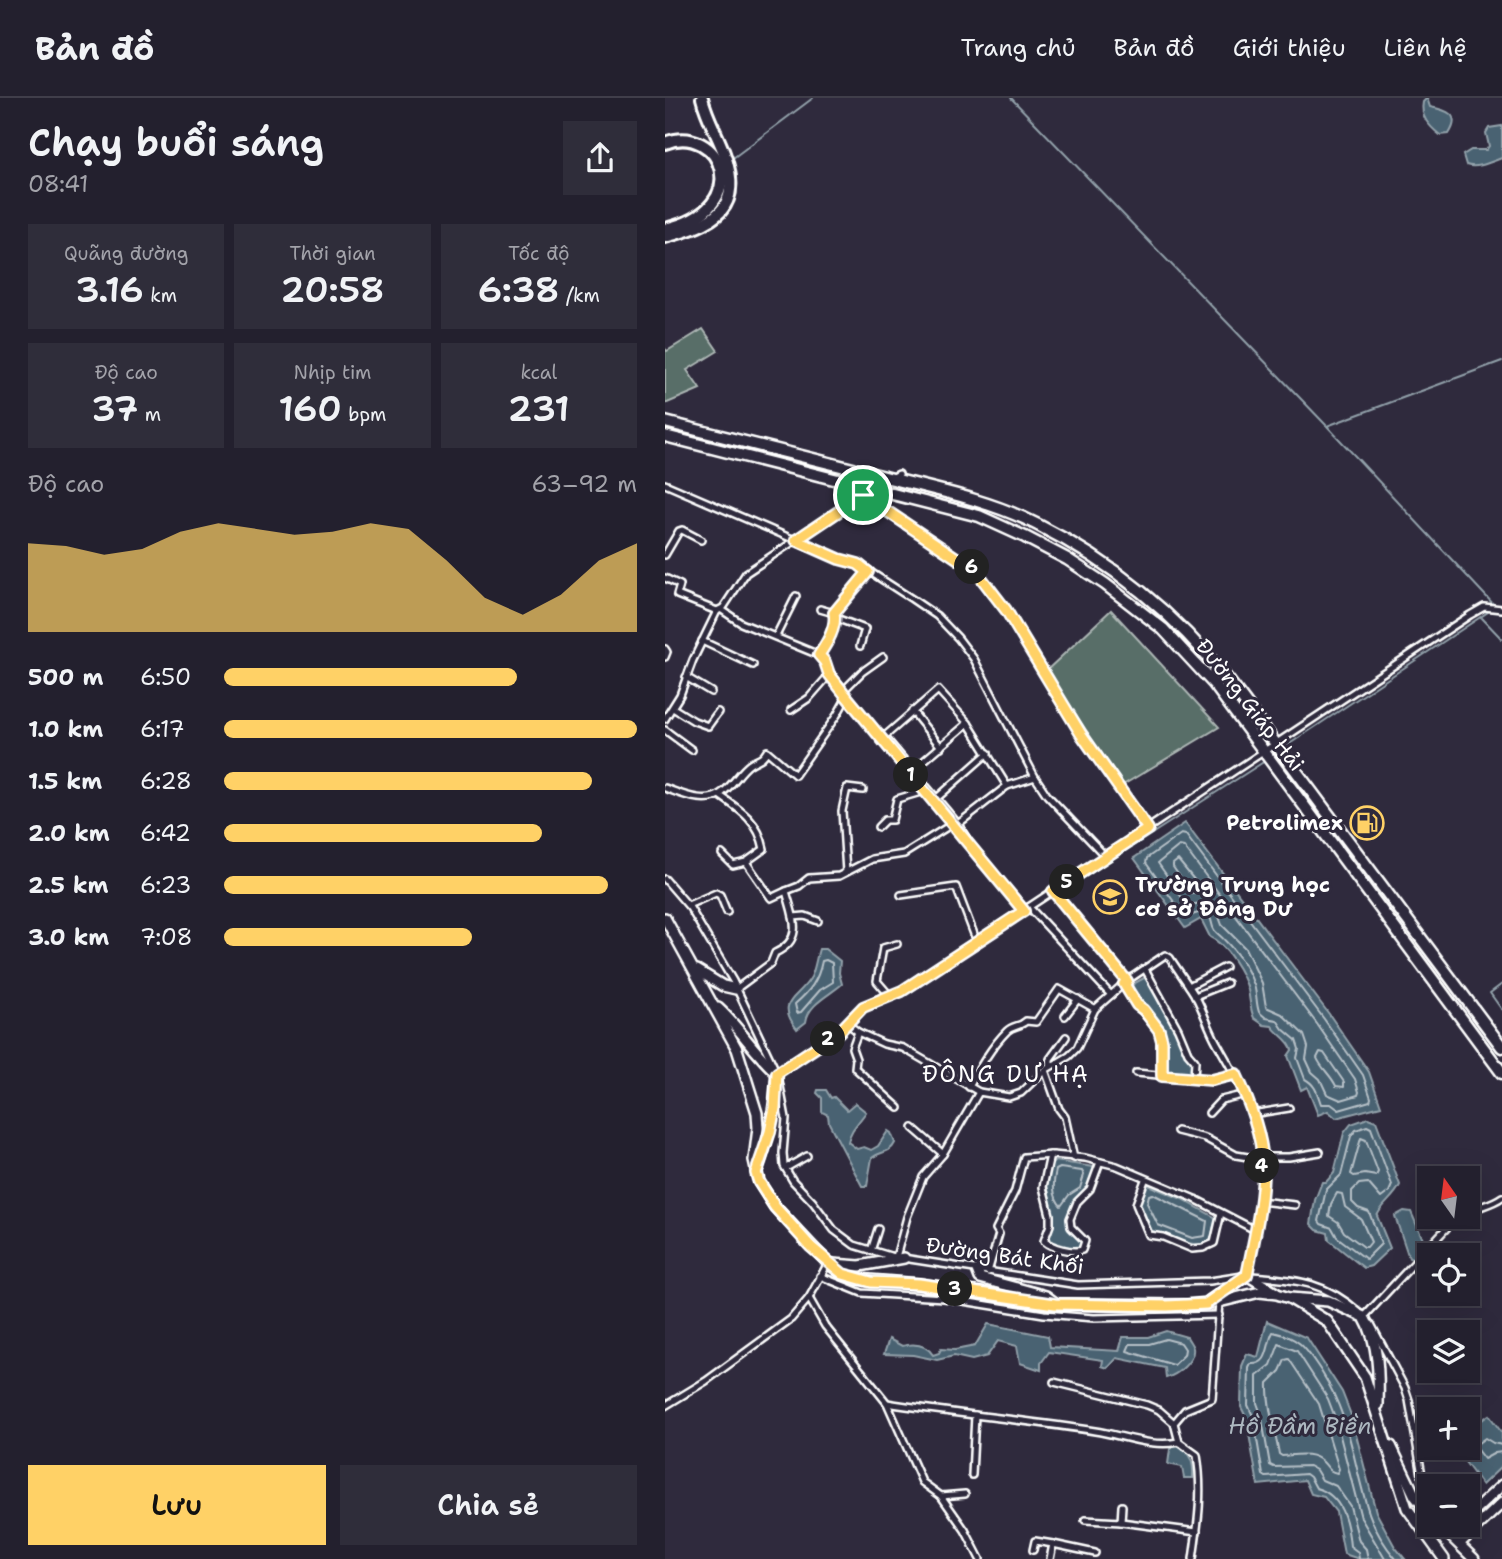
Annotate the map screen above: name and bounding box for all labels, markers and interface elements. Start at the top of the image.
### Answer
text: Bản đồ [35,26,154,71]
text: Trang chủ [961,32,1076,64]
text: Bản đồ [1114,32,1195,64]
text: Giới thiệu [1233,32,1346,64]
text: Liên hệ [1384,32,1467,64]
text: Chạy buổi sáng [28,117,324,168]
button: share [563,121,637,195]
text: 08:41 [28,169,88,199]
text: Quãng đường [64,241,188,266]
text: Thời gian [289,241,376,266]
text: Tốc độ [508,241,569,266]
text: 3.16 [75,266,144,313]
text: 20:58 [281,266,384,313]
text: 6:38 [478,266,559,313]
text: km [144,283,177,308]
text: /km [559,283,600,308]
text: Độ cao [95,360,158,385]
text: Nhịp tim [294,360,371,385]
text: kcal [520,360,557,385]
text: 37 [91,385,138,432]
text: 160 [279,385,342,432]
text: 231 [508,385,570,432]
text: m [138,402,161,427]
text: bpm [342,402,386,427]
pin [833,465,893,525]
text: Độ cao [28,469,104,499]
text: 63–92 m [531,469,637,499]
icon: arrive [844,476,882,514]
pin: 6 [955,550,989,584]
text: 6 [965,554,978,579]
street label: Đường Giáp Hải [1189,633,1311,777]
text: 500 m [28,662,103,692]
text: 6:50 [140,662,191,692]
text: 1.0 km [28,714,103,744]
text: 6:17 [140,714,185,744]
pin: 1 [894,758,929,792]
text: 1 [906,762,915,787]
text: 1.5 km [28,766,102,796]
text: 6:28 [140,766,192,796]
fuel station icon: Petrolimex [1348,804,1386,842]
place label: Petrolimex [1226,809,1343,837]
text: 2.0 km [28,818,110,848]
text: 6:42 [140,818,191,848]
pin: 5 [1049,864,1085,900]
text: 5 [1061,869,1072,894]
text: 2.5 km [28,870,109,900]
text: 6:23 [140,870,191,900]
place label: Trường Trung học cơ sở Đông Dư [1135,871,1330,923]
school or university icon: Trường Trung học cơ sở Đông Dư [1091,878,1129,916]
text: 3.0 km [28,922,109,952]
text: 7:08 [140,922,193,952]
pin: 2 [811,1021,845,1056]
text: 2 [821,1026,834,1051]
district label: ĐÔNG DƯ HẠ [922,1058,1090,1089]
pin: 4 [1245,1148,1279,1184]
text: 4 [1255,1153,1268,1178]
north arrow [1417,1166,1481,1228]
map controls [1417,1166,1480,1537]
street label: Đường Bát Khối [924,1231,1086,1281]
button: locate [1417,1243,1480,1306]
pin: 3 [937,1272,973,1306]
text: 3 [948,1276,961,1301]
button: layers [1417,1320,1480,1383]
button: + [1417,1397,1480,1460]
water label: Hồ Đầm Biền [1228,1411,1372,1441]
button: Lưu [28,1465,326,1545]
button: Chia sẻ [340,1465,637,1545]
button: − [1417,1474,1480,1537]

